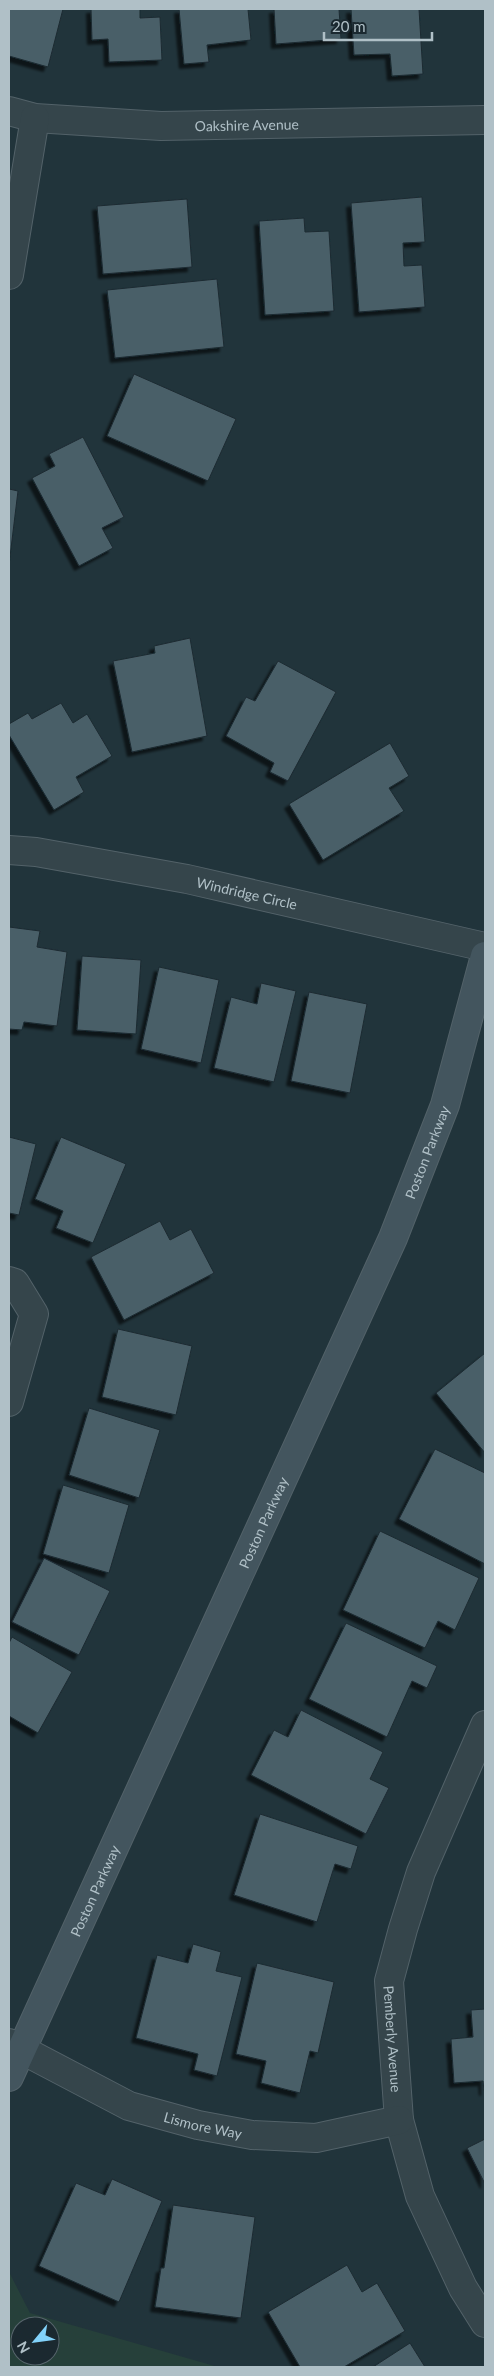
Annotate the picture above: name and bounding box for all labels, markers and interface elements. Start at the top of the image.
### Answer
scale bar [324,10,432,42]
text: 20 m [332,17,366,35]
street label: Oakshire Avenue [195,115,299,134]
street label: Windridge Circle [195,873,299,912]
street label: Poston Parkway [401,1102,453,1201]
street label: Poston Parkway [235,1473,291,1571]
street label: Poston Parkway [66,1841,123,1939]
street label: Pemberly Avenue [381,1985,405,2093]
street label: Lismore Way [162,2108,244,2142]
north arrow [10,2316,60,2366]
text: N [13,2339,33,2356]

